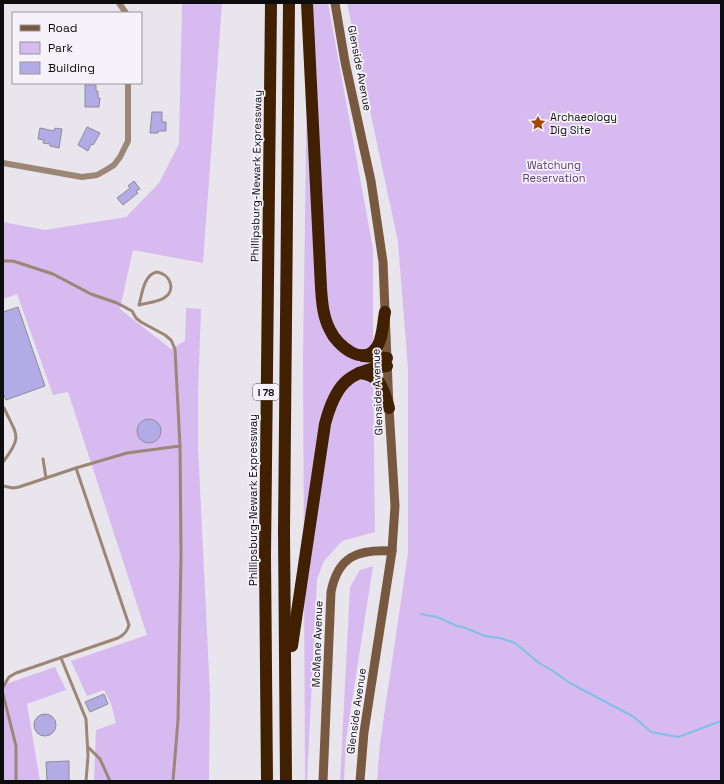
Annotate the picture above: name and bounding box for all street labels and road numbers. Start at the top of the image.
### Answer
street label: Glenside Avenue [345,24,375,112]
street label: Phillipsburg-Newark Expressway [248,90,264,262]
street label: Glenside Avenue [368,348,386,436]
road number: I 78 [253,384,279,400]
street label: Phillipsburg-Newark Expressway [246,414,260,586]
street label: McMane Avenue [308,600,326,688]
street label: Glenside Avenue [343,667,369,755]

